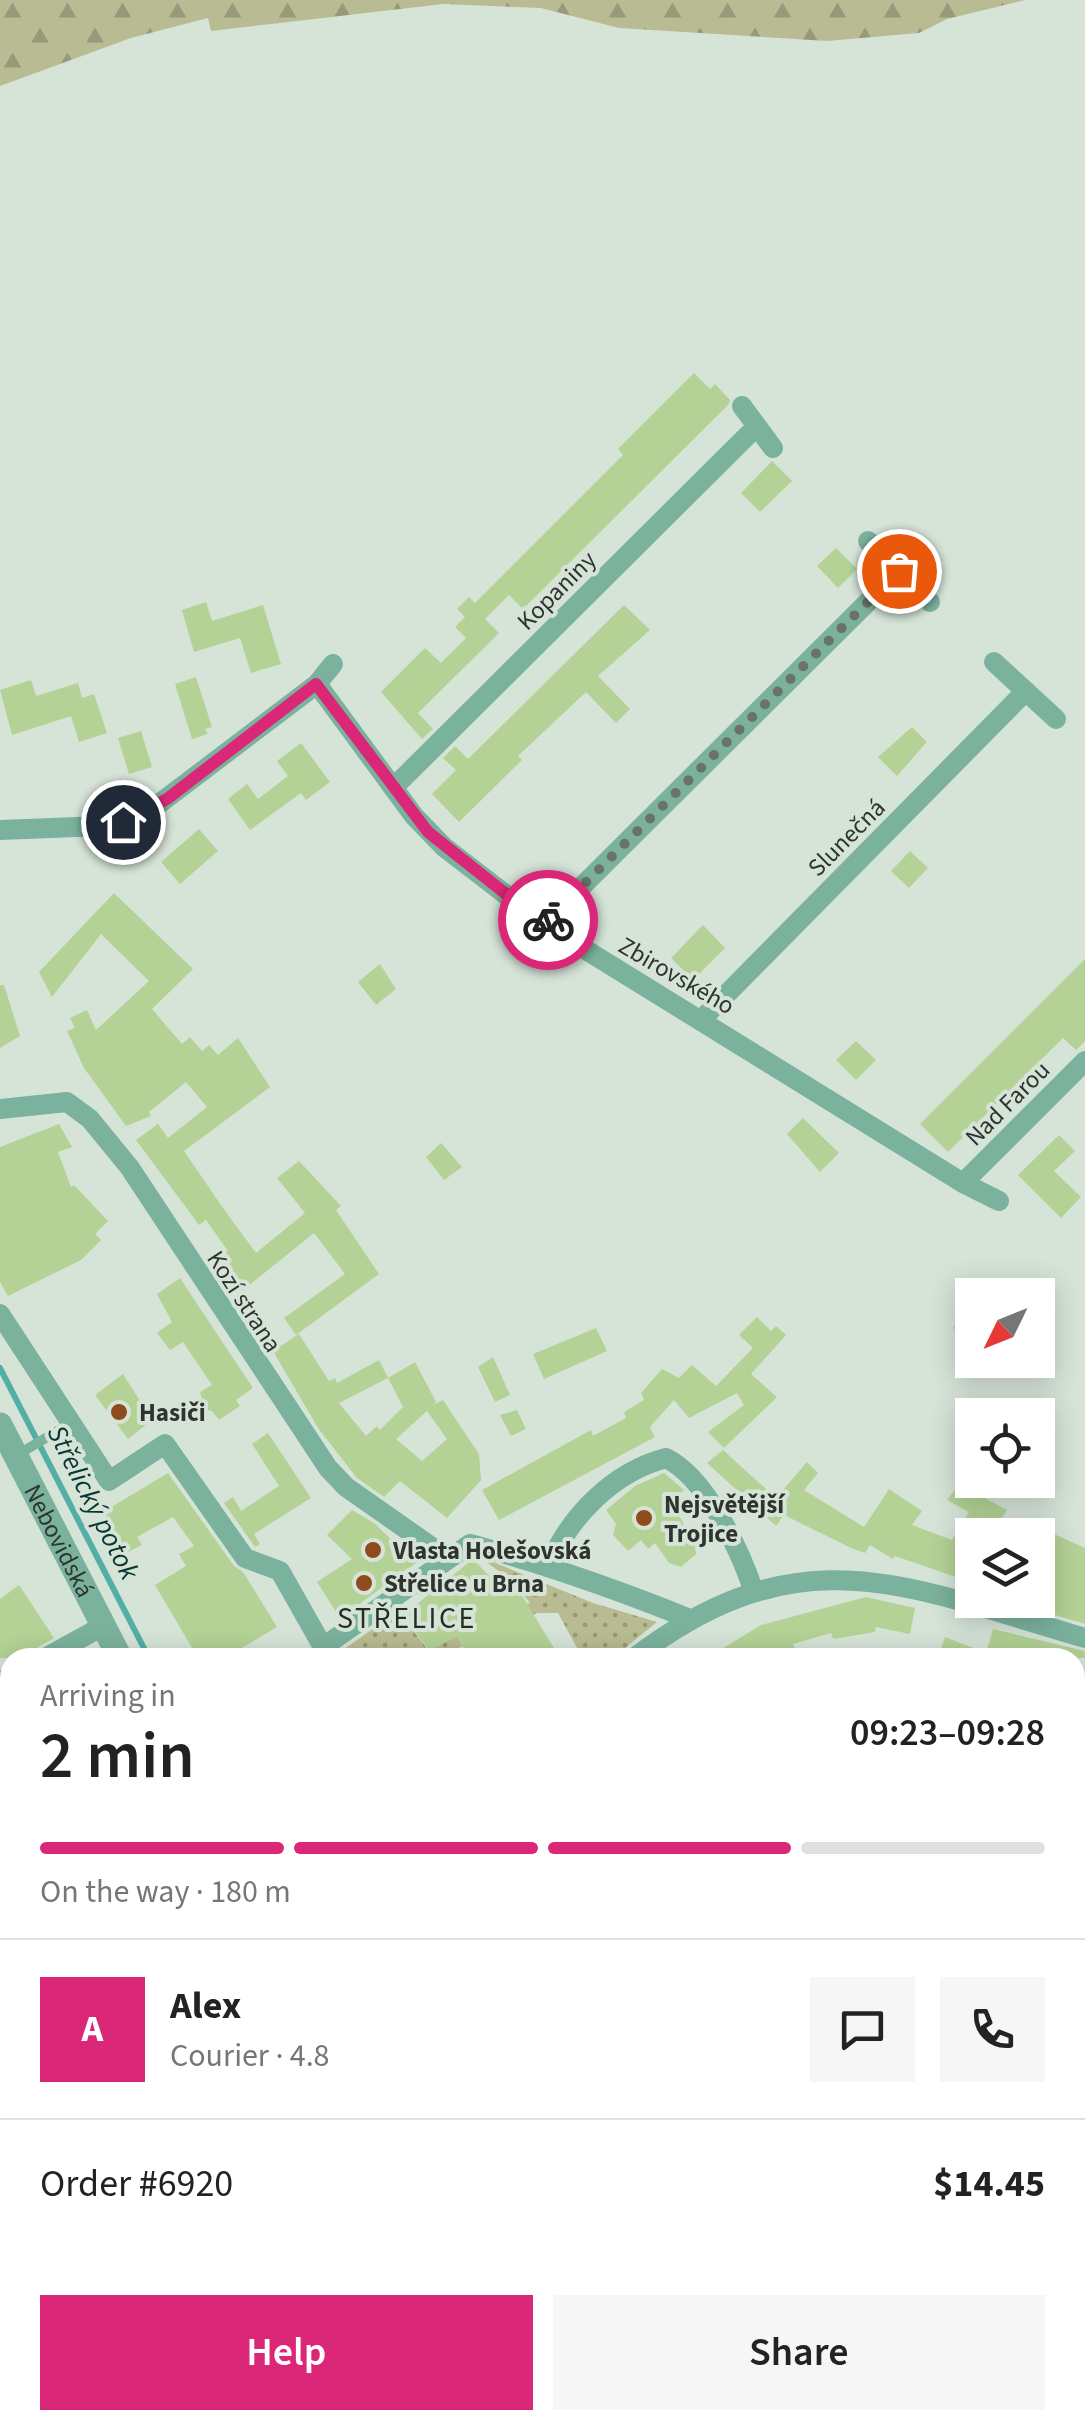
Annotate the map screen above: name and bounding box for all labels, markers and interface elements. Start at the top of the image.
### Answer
pin [857,529,942,614]
street label: Kopaniny [509,543,605,638]
icon: bag [872,544,927,599]
pin [81,780,166,865]
street label: Slunečná [800,791,894,885]
icon: home [96,795,151,850]
courier [498,870,598,970]
icon: bike [521,893,576,948]
street label: Zbirovského [612,928,741,1024]
street label: Nad Farou [957,1053,1058,1154]
street label: Kozí strana [198,1244,291,1360]
north arrow [955,1278,1055,1378]
map controls [955,1278,1055,1618]
place label: Hasiči [139,1395,206,1431]
button: locate [955,1398,1055,1498]
marker: Hasiči [108,1401,130,1423]
water label: Střelický potok [37,1418,150,1587]
street label: Nebovidská [15,1478,103,1604]
place label: Nejsvětější Trojice [664,1487,786,1552]
marker: Nejsvětější Trojice [633,1507,655,1529]
button: layers [955,1518,1055,1618]
place label: Vlasta Holešovská [392,1533,591,1569]
marker: Vlasta Holešovská [362,1539,384,1561]
place label: Střelice u Brna [384,1566,544,1602]
marker: Střelice u Brna [353,1572,375,1594]
district label: STŘELICE [337,1597,477,1640]
text: Arriving in [40,1673,176,1719]
text: 09:23–09:28 [850,1706,1045,1760]
text: 2 min [40,1710,195,1803]
text: On the way · 180 m [40,1869,291,1915]
button: chat [810,1977,915,2082]
button: phone [940,1977,1045,2082]
text: Alex [170,1979,241,2033]
text: A [82,2002,103,2056]
text: Courier · 4.8 [170,2033,330,2079]
text: Order #6920 [40,2157,233,2211]
text: $14.45 [933,2157,1045,2211]
button: Help [40,2295,533,2410]
button: Share [553,2295,1045,2410]

